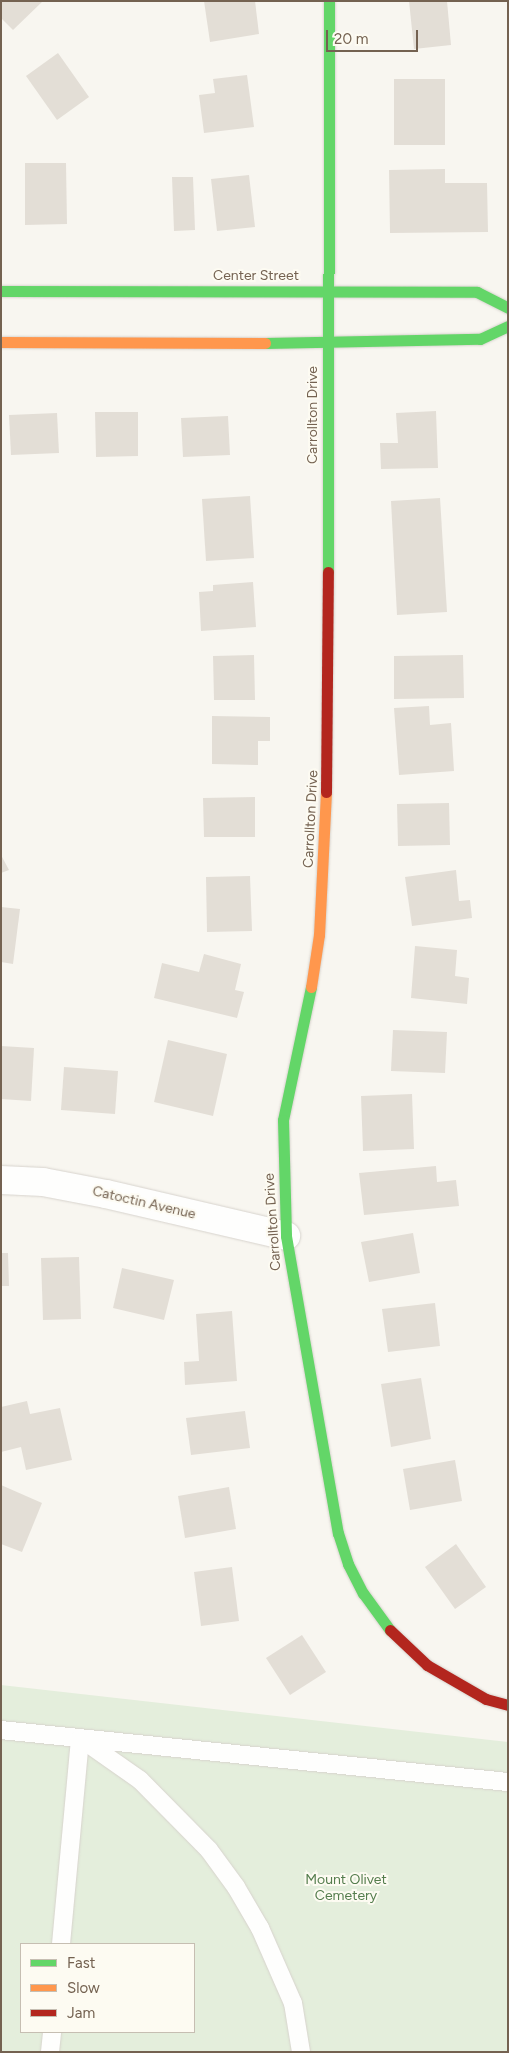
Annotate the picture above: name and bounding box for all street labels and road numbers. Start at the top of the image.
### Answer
street label: Center Street [213,268,299,284]
street label: Carrollton Drive [305,366,321,464]
street label: Carrollton Drive [300,770,322,868]
street label: Carrollton Drive [261,1173,285,1271]
street label: Catoctin Avenue [91,1183,197,1223]

